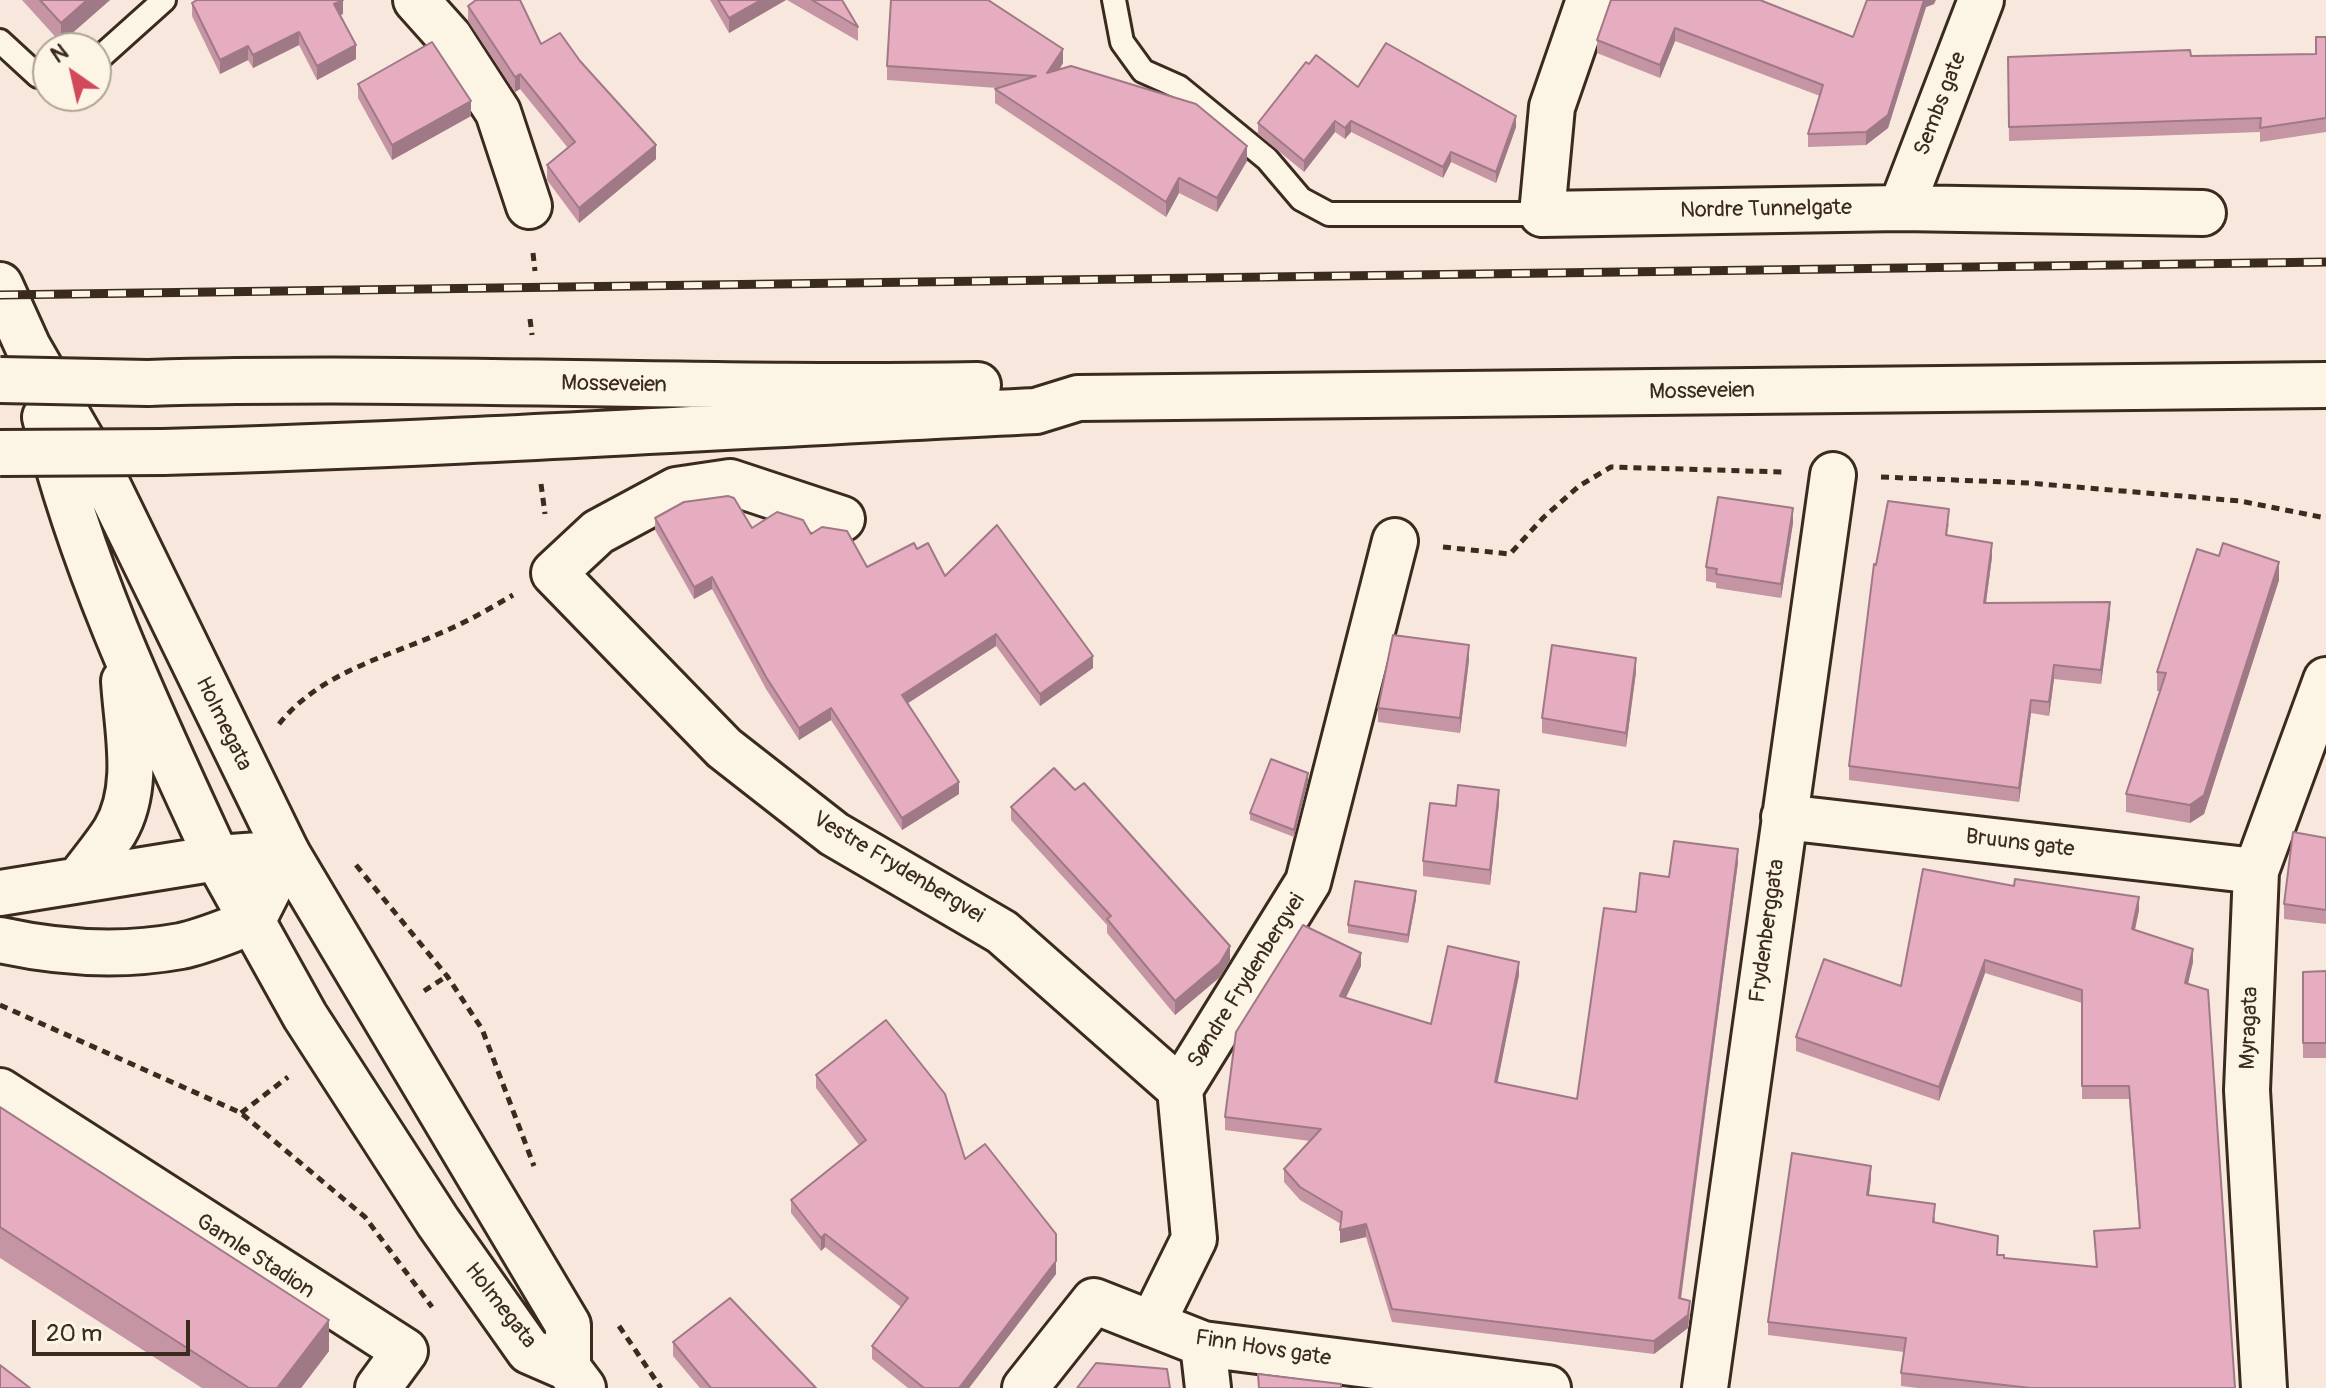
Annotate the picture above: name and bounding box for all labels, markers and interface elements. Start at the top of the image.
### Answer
north arrow [32,32,112,112]
text: N [46,38,74,70]
street label: Sembs gate [1909,49,1973,159]
street label: Nordre Tunnelgate [1680,195,1852,225]
street label: Mosseveien [561,371,667,399]
street label: Mosseveien [1649,378,1755,406]
street label: Holmegata [189,673,257,775]
street label: Vestre Frydenbergvei [807,806,989,930]
street label: Bruuns gate [1964,824,2076,864]
street label: Frydenberggata [1745,858,1791,1004]
street label: Søndre Frydenbergvei [1183,889,1311,1073]
street label: Myragata [2235,986,2265,1070]
street label: Gamle Stadion [191,1209,319,1305]
street label: Holmegata [458,1258,542,1354]
scale bar [36,1304,194,1354]
text: 20 m [46,1319,102,1348]
street label: Finn Hovs gate [1193,1325,1333,1373]

